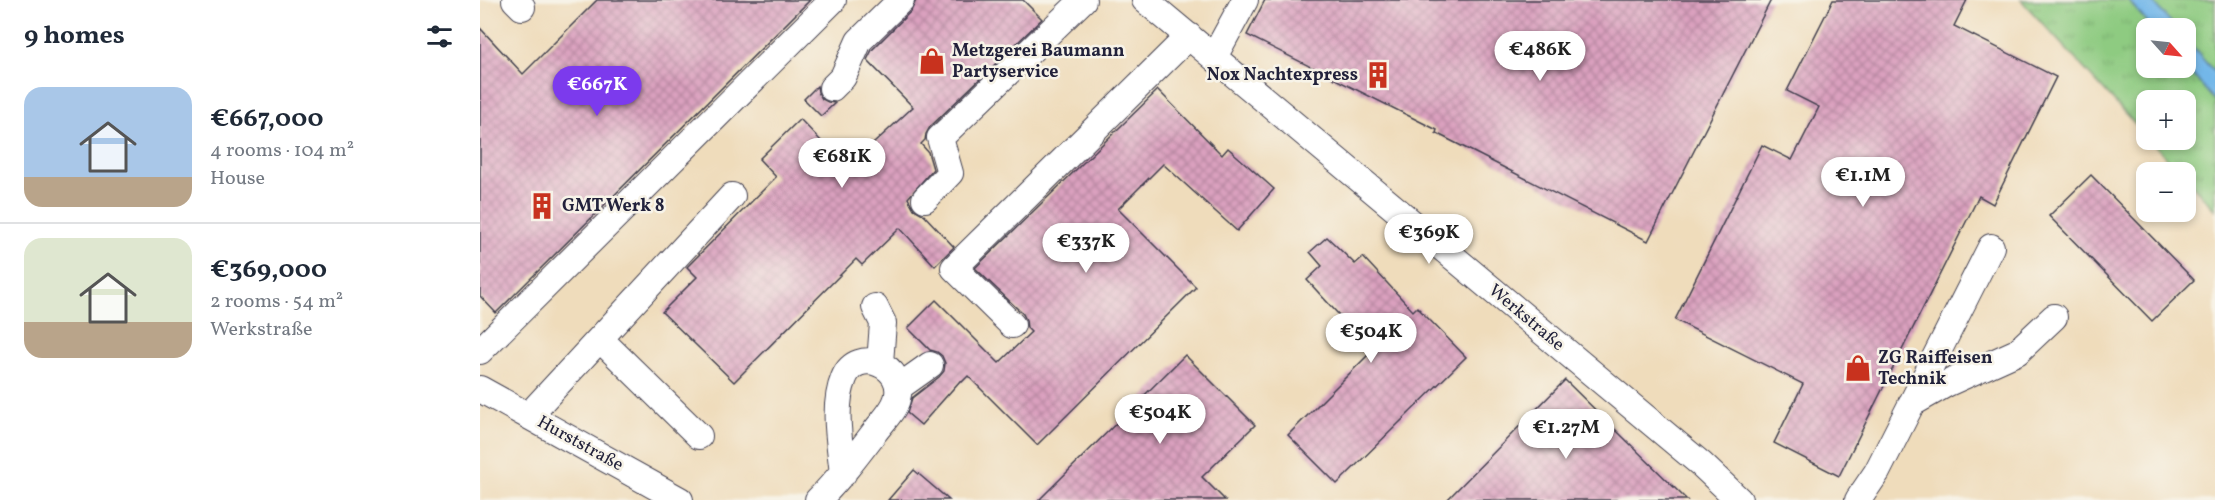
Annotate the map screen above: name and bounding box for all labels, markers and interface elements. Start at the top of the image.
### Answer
text: 9 homes [24,18,125,54]
north arrow [2136,18,2196,78]
map controls [2136,18,2196,222]
icon: filters [423,20,456,53]
pin: €486K [1498,31,1582,82]
text: €486K [1508,36,1572,64]
place label: Metzgerei Baumann Partyservice [952,39,1125,85]
shop icon: Metzgerei Baumann Partyservice [917,46,947,76]
building icon: Nox Nachtexpress [1363,60,1393,90]
place label: Nox Nachtexpress [1207,63,1358,88]
pin: €667K [555,66,639,117]
text: €667K [567,71,627,99]
button: + [2136,90,2196,150]
text: €667,000 [210,101,324,137]
icon: home [72,111,144,183]
text: 4 rooms · 104 m² [210,137,354,165]
pin: €681K [800,138,884,189]
text: €681K [812,143,872,171]
pin: €1.1M [1821,157,1905,208]
text: €1.1M [1835,162,1891,190]
button: − [2136,162,2196,222]
text: House [210,165,265,193]
building icon: GMT Werk 8 [527,191,557,221]
place label: GMT Werk 8 [562,194,665,219]
pin: €369K [1387,214,1471,265]
text: €369K [1398,219,1460,247]
pin: €337K [1044,223,1128,274]
text: €337K [1056,228,1116,256]
text: €369,000 [210,252,327,288]
icon: home [72,262,144,334]
street label: Werkstraße [1483,279,1569,357]
text: 2 rooms · 54 m² [210,288,343,316]
pin: €504K [1329,313,1413,364]
text: Werkstraße [210,316,313,344]
text: €504K [1340,318,1402,346]
place label: ZG Raiffeisen Technik [1878,346,1993,392]
shop icon: ZG Raiffeisen Technik [1843,353,1873,383]
pin: €504K [1118,394,1202,445]
text: €504K [1129,399,1191,427]
pin: €1.27M [1517,409,1615,460]
street label: Hurststraße [532,410,628,478]
text: €1.27M [1532,414,1600,442]

